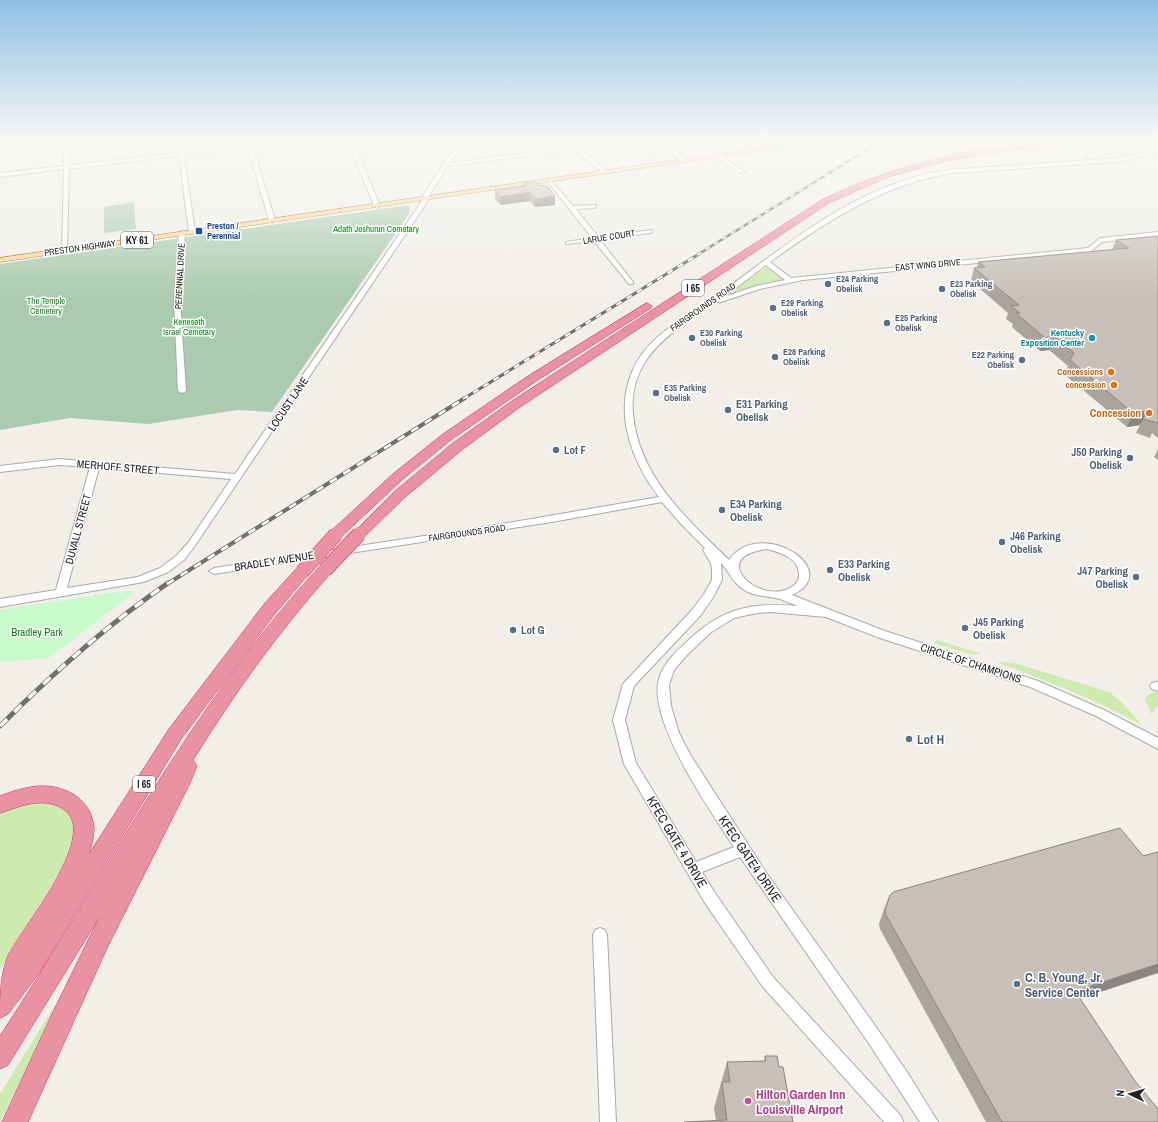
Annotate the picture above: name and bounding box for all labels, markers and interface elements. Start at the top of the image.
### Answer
place label: Preston / Perennial [207,220,240,242]
park label: Adath Jeshurun Cemetary [332,223,419,235]
marker: Preston / Perennial [194,226,204,236]
street label: LARUE COURT [582,227,636,247]
road number: KY 61 [121,232,153,248]
street label: PRESTON HIGHWAY [43,237,117,259]
street label: PERENNIAL DRIVE [172,243,188,309]
street label: EAST WING DRIVE [895,256,961,274]
place label: E24 Parking Obelisk [836,273,879,295]
place label: E23 Parking Obelisk [950,278,993,300]
marker: E24 Parking Obelisk [823,279,833,289]
street label: FAIRGROUNDS ROAD [668,280,738,334]
road number: I 65 [682,280,704,296]
marker: E23 Parking Obelisk [937,284,947,294]
park label: The Temple Cemetery [27,295,65,317]
place label: E29 Parking Obelisk [781,297,824,319]
marker: E29 Parking Obelisk [768,303,778,313]
place label: E25 Parking Obelisk [895,312,938,334]
park label: Keneseth Israel Cemetary [163,316,215,338]
marker: E25 Parking Obelisk [882,318,892,328]
place label: E30 Parking Obelisk [700,327,743,349]
place label: Kentucky Exposition Center [1021,327,1085,349]
marker: E30 Parking Obelisk [687,333,697,343]
marker: Kentucky Exposition Center [1087,333,1097,343]
place label: E28 Parking Obelisk [783,346,826,368]
place label: E22 Parking Obelisk [972,349,1015,371]
marker: E28 Parking Obelisk [770,352,780,362]
marker: E22 Parking Obelisk [1017,355,1027,365]
place label: Concessions [1057,366,1103,378]
marker: Concessions [1106,367,1116,377]
street label: LOCUST LANE [265,374,311,434]
place label: concession [1065,379,1106,391]
marker: concession [1109,380,1119,390]
place label: E35 Parking Obelisk [664,382,707,404]
marker: E35 Parking Obelisk [651,388,661,398]
place label: E31 Parking Obelisk [736,397,788,424]
marker: E31 Parking Obelisk [723,405,733,415]
place label: Concession [1090,406,1141,420]
marker: Concession [1144,408,1154,418]
place label: Lot F [564,443,587,457]
marker: Lot F [551,445,561,455]
place label: J50 Parking Obelisk [1071,445,1123,472]
marker: J50 Parking Obelisk [1125,453,1135,463]
street label: MERHOFF STREET [76,456,160,478]
street label: DUVALL STREET [62,492,94,566]
place label: E34 Parking Obelisk [730,497,782,524]
marker: E34 Parking Obelisk [717,505,727,515]
street label: FAIRGROUNDS ROAD [428,522,506,544]
place label: J46 Parking Obelisk [1010,529,1061,556]
marker: J46 Parking Obelisk [997,537,1007,547]
street label: BRADLEY AVENUE [233,548,315,574]
place label: E33 Parking Obelisk [838,557,890,584]
place label: J47 Parking Obelisk [1077,564,1129,591]
marker: E33 Parking Obelisk [825,565,835,575]
marker: J47 Parking Obelisk [1131,572,1141,582]
place label: J45 Parking Obelisk [973,615,1024,642]
place label: Lot G [521,623,545,637]
marker: J45 Parking Obelisk [960,623,970,633]
park label: Bradley Park [11,625,63,639]
marker: Lot G [508,625,518,635]
street label: CIRCLE OF CHAMPIONS [919,640,1023,686]
place label: Lot H [917,731,944,748]
marker: Lot H [904,734,914,744]
road number: I 65 [133,776,155,792]
street label: KFEC GATE 4 DRIVE [643,793,711,891]
street label: KFEC GATE4 DRIVE [715,812,785,906]
place label: C. B. Young, Jr. Service Center [1025,969,1103,1001]
marker: C. B. Young, Jr. Service Center [1012,979,1022,989]
north arrow [1110,1074,1150,1114]
place label: Hilton Garden Inn Louisville Airport [756,1086,845,1118]
text: N [1113,1089,1127,1097]
marker: Hilton Garden Inn Louisville Airport [743,1096,753,1106]

